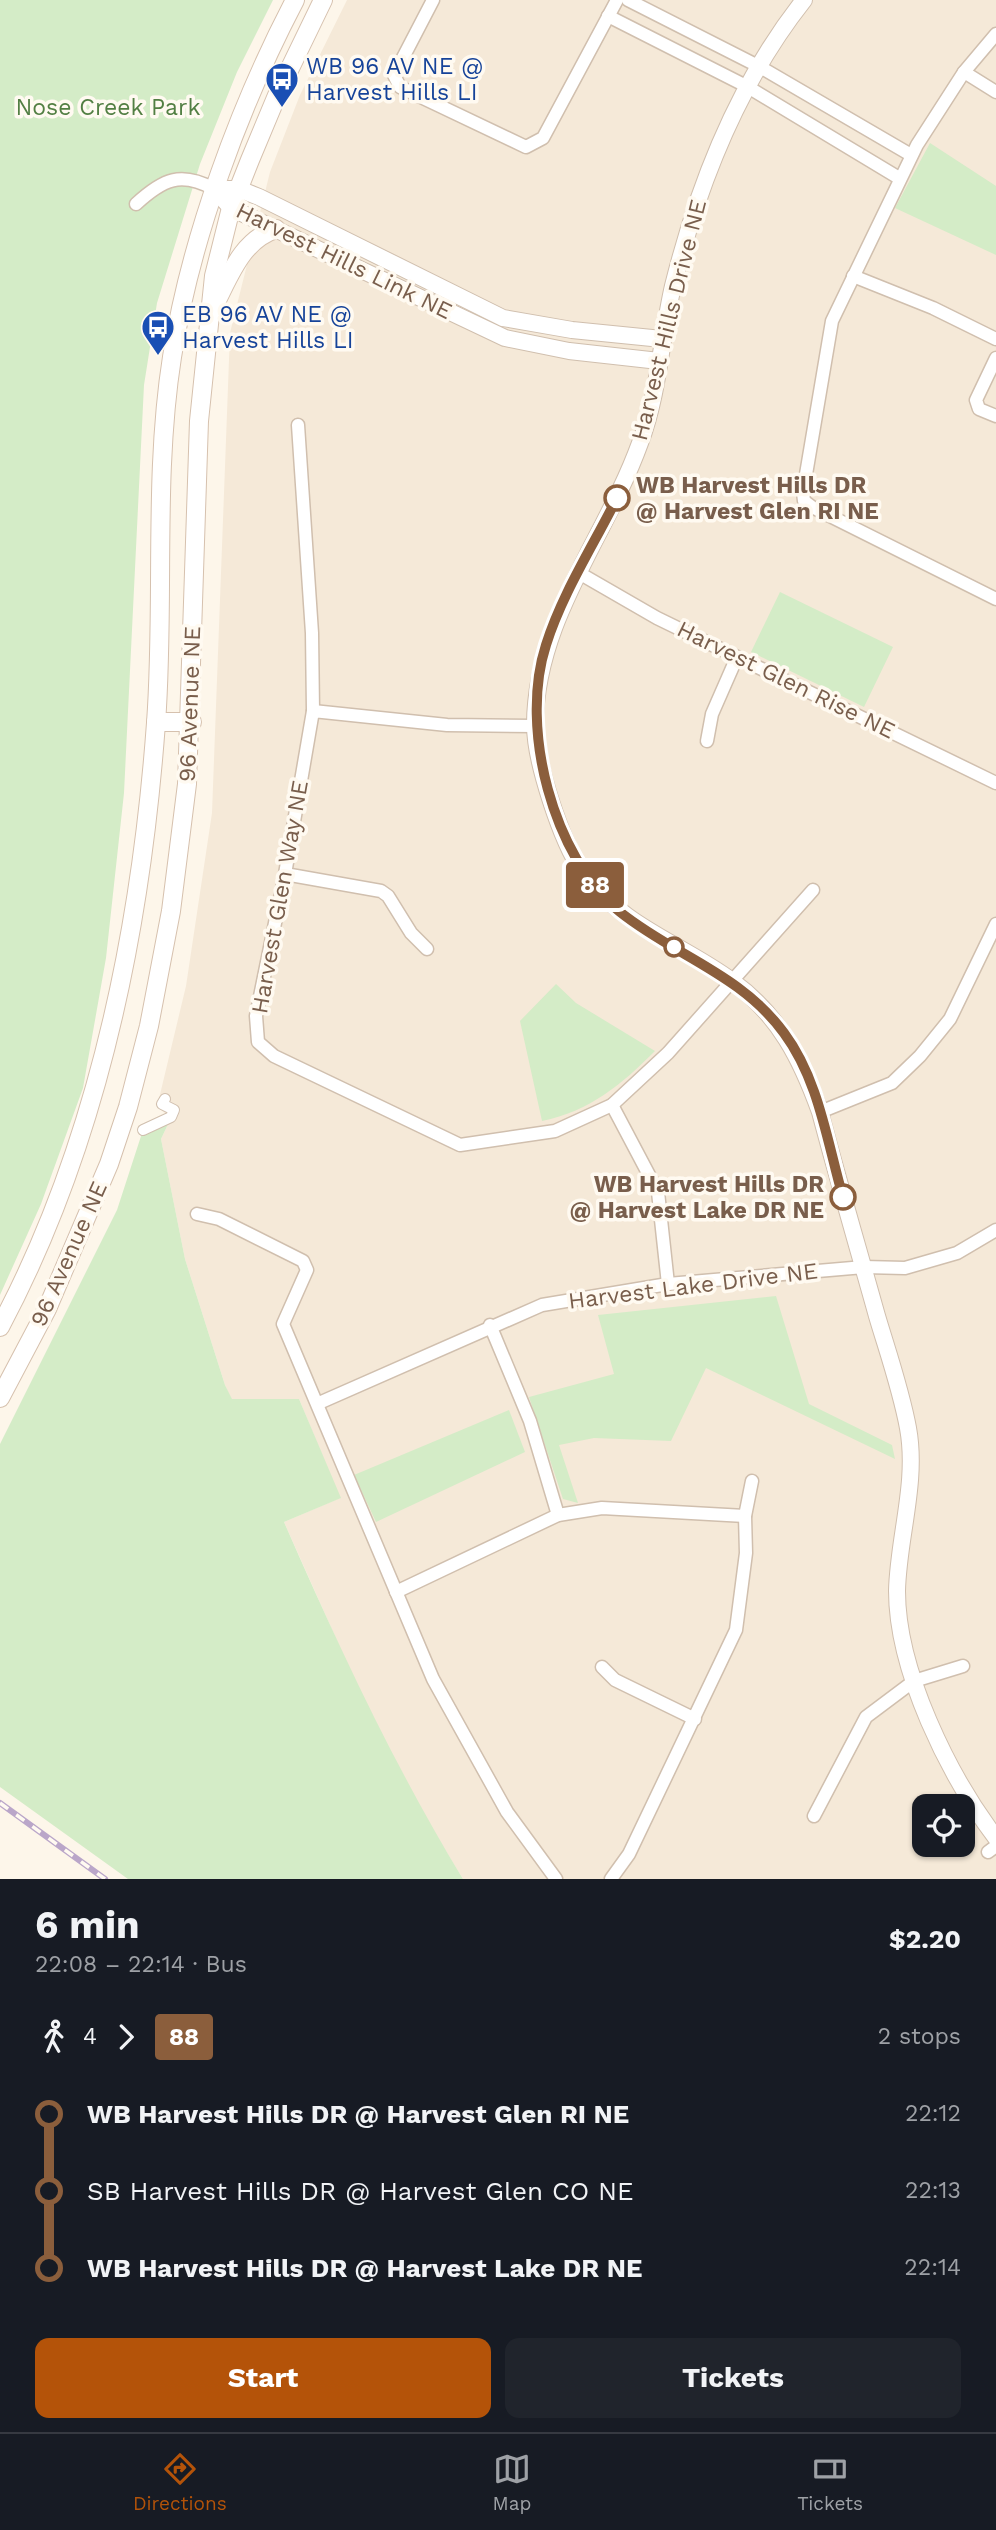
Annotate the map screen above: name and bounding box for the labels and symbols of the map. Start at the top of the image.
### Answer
place label: WB 96 AV NE @ Harvest Hills LI [306,53,483,106]
bus stop icon: WB 96 AV NE @ Harvest Hills LI [263,60,301,109]
park label: Nose Creek Park [16,94,200,121]
street label: Harvest Hills Link NE [232,197,456,325]
street label: Harvest Hills Drive NE [626,197,712,443]
place label: EB 96 AV NE @ Harvest Hills LI [182,301,354,354]
bus stop icon: EB 96 AV NE @ Harvest Hills LI [139,308,177,357]
place label: WB Harvest Hills DR @ Harvest Glen RI NE [636,472,879,525]
marker: WB Harvest Hills DR @ Harvest Glen RI NE [604,485,630,511]
street label: Harvest Glen Rise NE [673,615,899,745]
street label: 96 Avenue NE [174,626,206,782]
street label: Harvest Glen Way NE [246,778,314,1016]
line badge: 88 [564,862,626,908]
unlabelled marker [664,937,684,957]
place label: WB Harvest Hills DR @ Harvest Lake DR NE [570,1171,824,1224]
street label: 96 Avenue NE [25,1177,113,1331]
marker: WB Harvest Hills DR @ Harvest Lake DR NE [830,1184,856,1210]
street label: Harvest Lake Drive NE [567,1257,819,1315]

